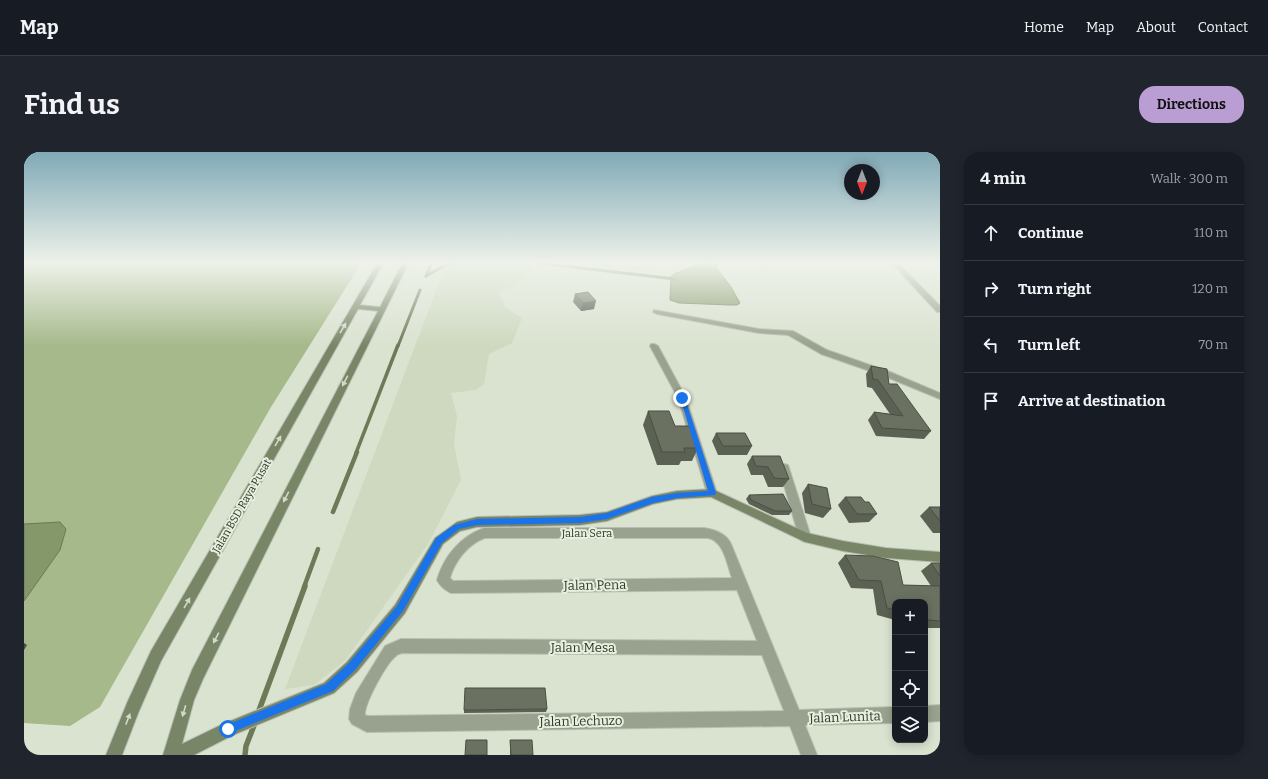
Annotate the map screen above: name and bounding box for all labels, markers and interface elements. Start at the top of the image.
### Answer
text: Map [20,16,59,39]
text: Home [1024,19,1064,36]
text: Map [1086,19,1114,36]
text: About [1136,19,1176,36]
text: Contact [1198,19,1248,36]
button: Directions [1139,86,1244,123]
text: Find us [24,88,120,121]
north arrow [844,164,880,200]
text: 4 min [980,168,1026,189]
text: Walk · 300 m [1151,171,1228,186]
icon: ahead [980,222,1002,244]
text: Continue [1018,224,1084,242]
text: 110 m [1194,225,1228,240]
icon: right [980,278,1002,300]
text: Turn right [1018,280,1091,298]
text: 120 m [1192,281,1228,296]
one-way arrow [339,322,346,334]
icon: left [980,334,1002,356]
text: Turn left [1018,336,1080,354]
text: 70 m [1198,337,1228,352]
one-way arrow [342,375,348,387]
route end [673,389,691,407]
icon: arrive [980,390,1002,412]
text: Arrive at destination [1018,392,1165,410]
one-way arrow [275,435,282,447]
street label: Jalan BSD Raya Pusat [209,457,274,556]
one-way arrow [283,491,290,503]
street label: Jalan Sera [561,527,612,540]
street label: Jalan Pena [563,577,626,593]
one-way arrow [183,597,190,608]
map controls [892,599,928,743]
button: + [892,599,928,635]
one-way arrow [212,633,219,644]
button: − [892,635,928,671]
street label: Jalan Mesa [550,640,615,655]
button: locate [892,671,928,707]
one-way arrow [181,705,187,717]
button: layers [892,707,928,743]
street label: Jalan Lunita [808,708,881,726]
one-way arrow [126,712,132,724]
street label: Jalan Lechuzo [538,713,623,729]
route start [219,720,237,738]

